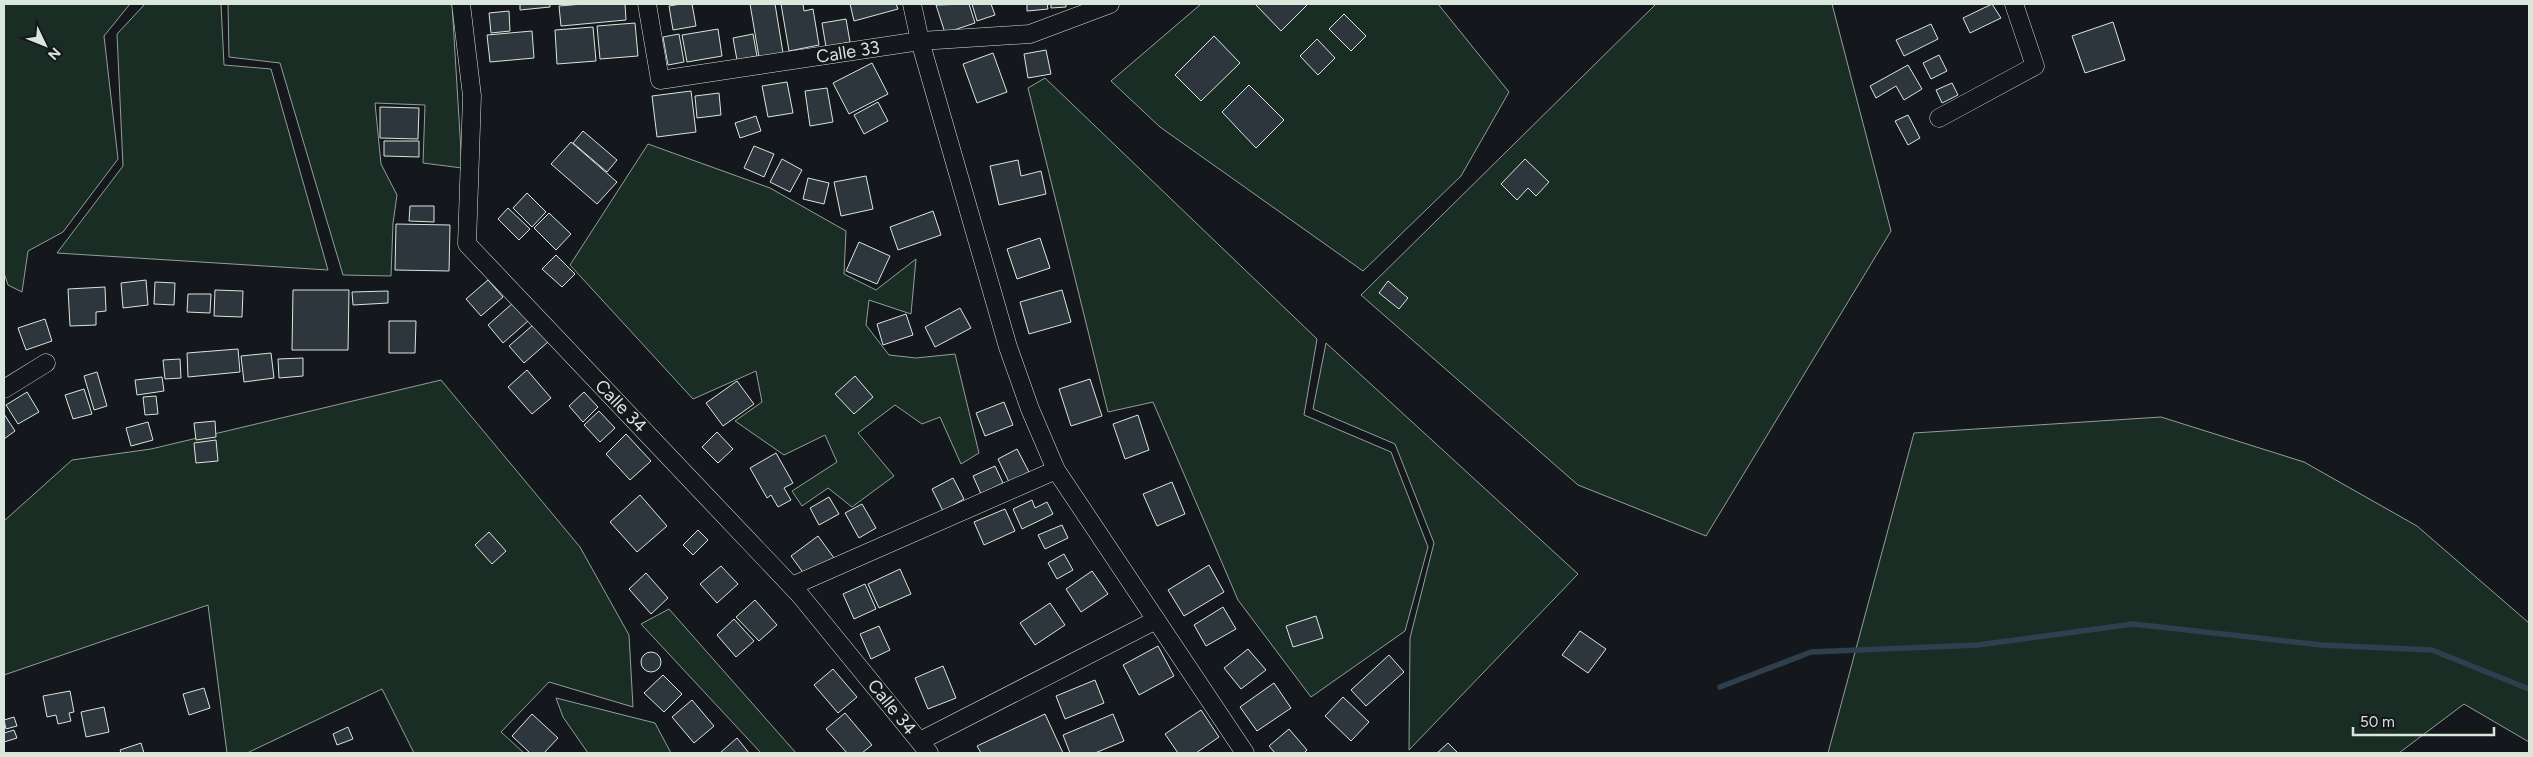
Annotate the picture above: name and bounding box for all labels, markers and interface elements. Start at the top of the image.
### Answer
north arrow [20,20,70,70]
street label: Calle 33 [815,36,881,68]
text: N [44,44,64,63]
street label: Calle 34 [590,375,652,437]
street label: Calle 34 [863,675,921,739]
scale bar [2353,704,2494,736]
text: 50 m [2360,713,2395,731]

